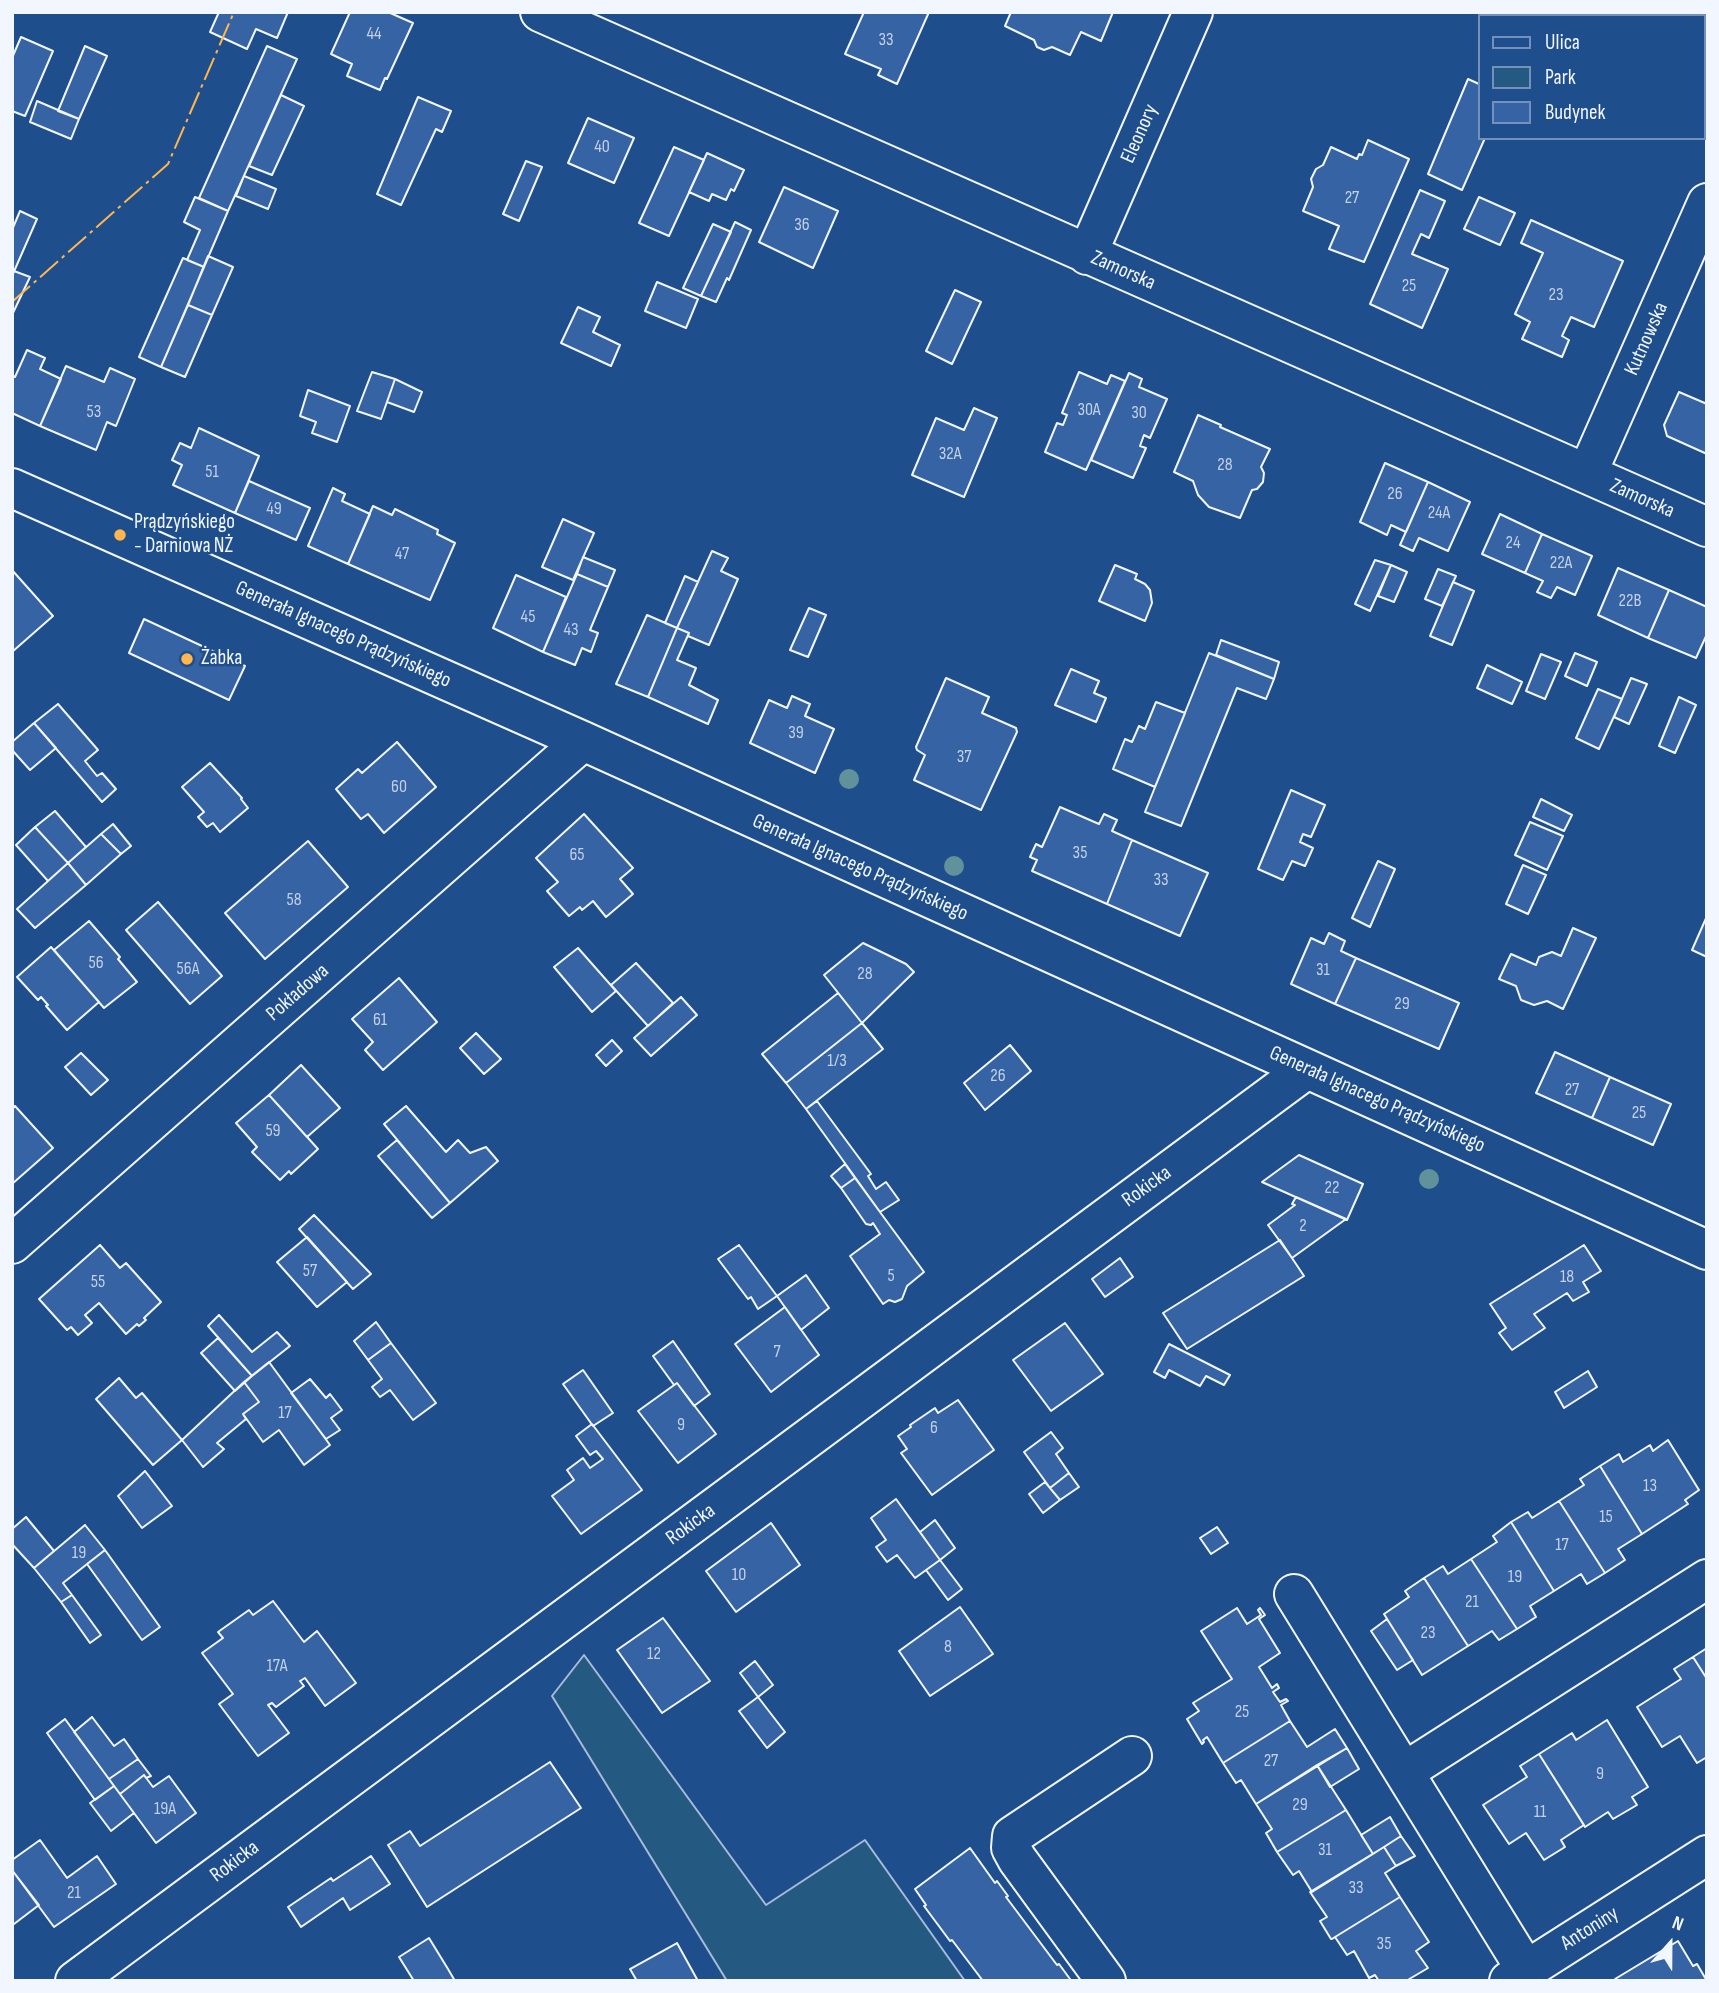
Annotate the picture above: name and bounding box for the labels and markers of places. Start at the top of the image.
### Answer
place label: Prądzyńskiego - Darniowa NŻ [134,510,235,560]
marker: Prądzyńskiego - Darniowa NŻ [112,527,128,543]
place label: Żabka [201,646,242,672]
marker: Żabka [179,651,195,667]

